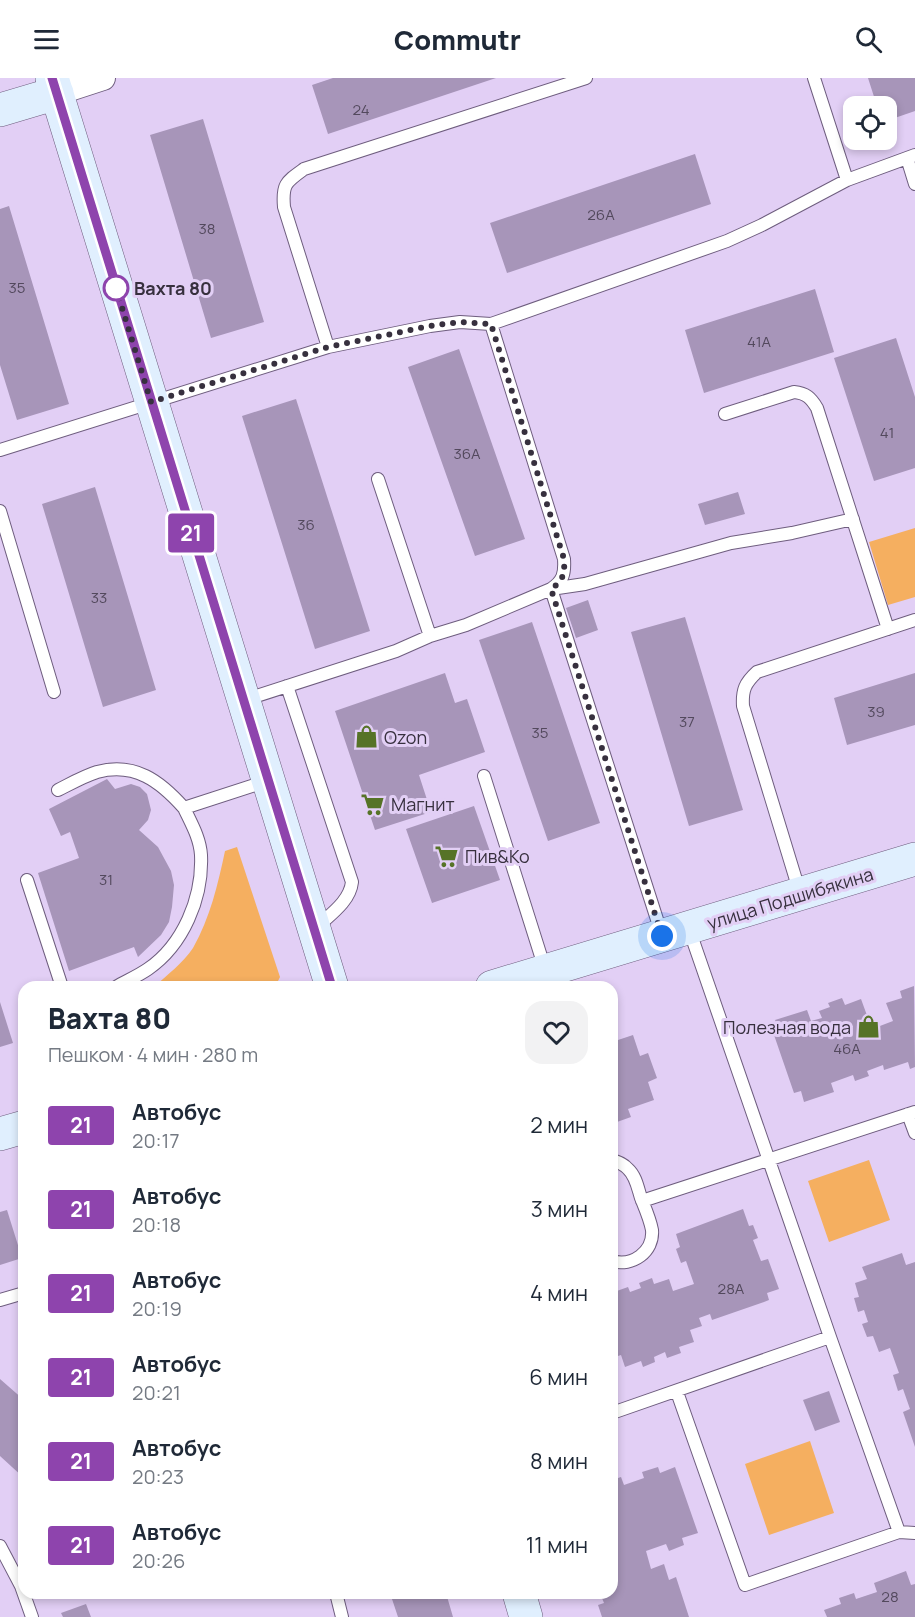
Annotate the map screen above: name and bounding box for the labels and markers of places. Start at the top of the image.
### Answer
marker: Вахта 80 [103,275,129,301]
place label: Вахта 80 [134,276,212,300]
shop icon: Ozon [353,724,379,750]
place label: Ozon [384,725,427,749]
supermarket icon: Магнит [360,791,386,817]
place label: Магнит [391,792,455,816]
supermarket icon: Пив&Ко [434,843,460,869]
place label: Пив&Ко [465,844,530,868]
shop icon: Полезная вода [856,1014,882,1040]
place label: Полезная вода [723,1015,851,1039]

